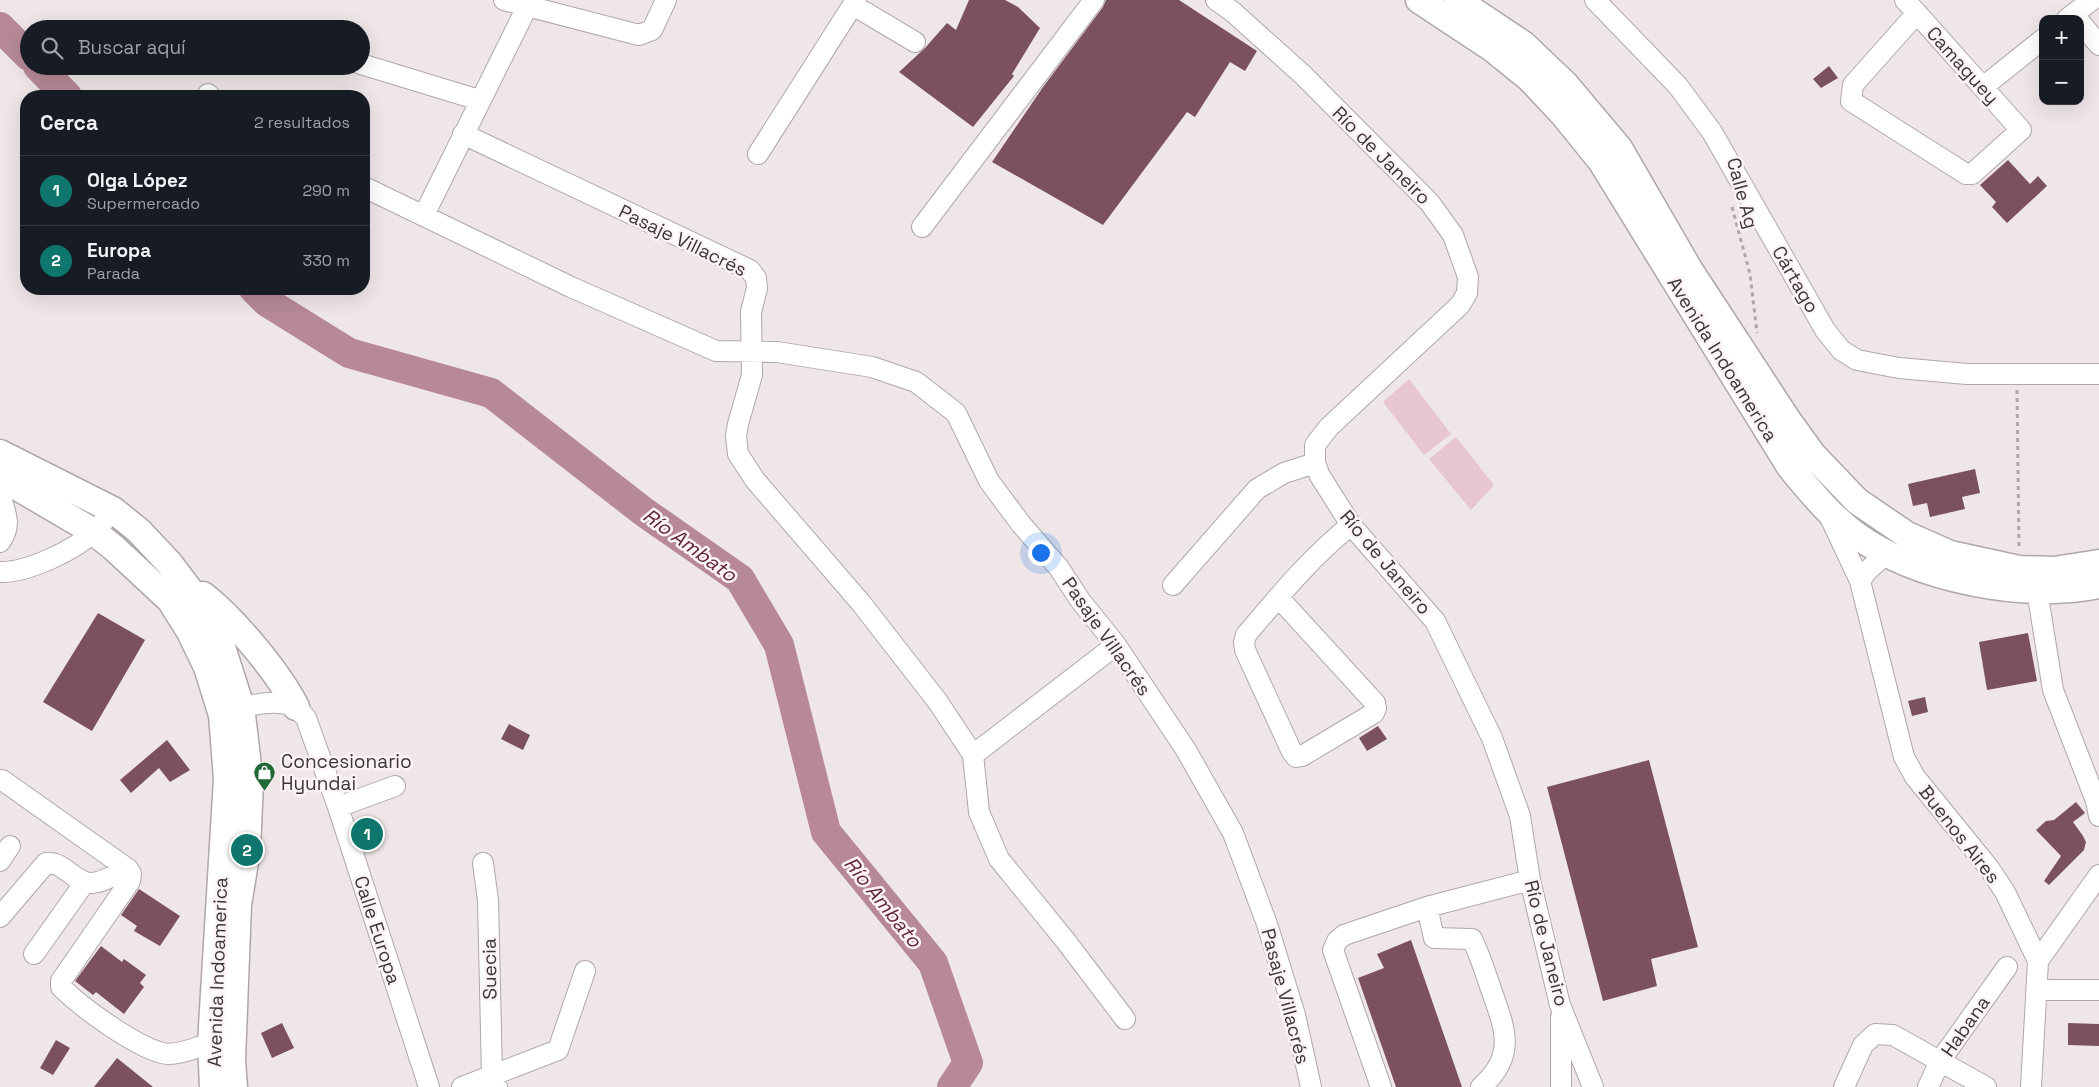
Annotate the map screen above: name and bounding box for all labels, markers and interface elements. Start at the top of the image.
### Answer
map controls [2039,15,2084,105]
button: + [2039,15,2084,60]
search box [20,20,370,75]
street label: Camaguey [1921,21,2004,110]
icon: search [38,34,66,62]
text: Buscar aquí [78,35,186,60]
button: − [2039,60,2084,105]
street label: Río de Janeiro [1327,101,1436,210]
text: Cerca [40,109,98,136]
text: 2 resultados [254,112,350,133]
street label: Calle Ag [1721,155,1764,231]
text: Olga López [87,168,188,193]
text: 1 [52,180,60,201]
text: 290 m [302,180,350,201]
text: Supermercado [87,193,200,214]
street label: Pasaje Villacrés [615,199,751,282]
text: Europa [87,238,151,263]
street label: Cártago [1766,241,1825,317]
text: 2 [51,250,61,271]
text: 330 m [303,250,350,271]
text: Parada [87,263,140,284]
street label: Avenida Indoamerica [1662,272,1784,446]
water label: Río Ambato [638,502,742,588]
street label: Río de Janeiro [1334,505,1437,620]
your location [1028,540,1054,566]
street label: Pasaje Villacrés [1056,572,1157,701]
place label: Concesionario Hyundai [281,749,412,796]
shop icon: Concesionario Hyundai [253,760,277,791]
street label: Buenos Aires [1913,780,2006,889]
pin: 1 [351,815,383,853]
pin: 2 [231,831,263,869]
water label: Río Ambato [838,851,928,953]
street label: Calle Europa [348,873,407,988]
street label: Avenida Indoamerica [202,877,233,1067]
street label: Río de Janeiro [1519,877,1574,1009]
street label: Pasaje Villacrés [1255,926,1316,1067]
street label: Suecia [476,938,503,1000]
street label: Habana [1935,991,1996,1062]

